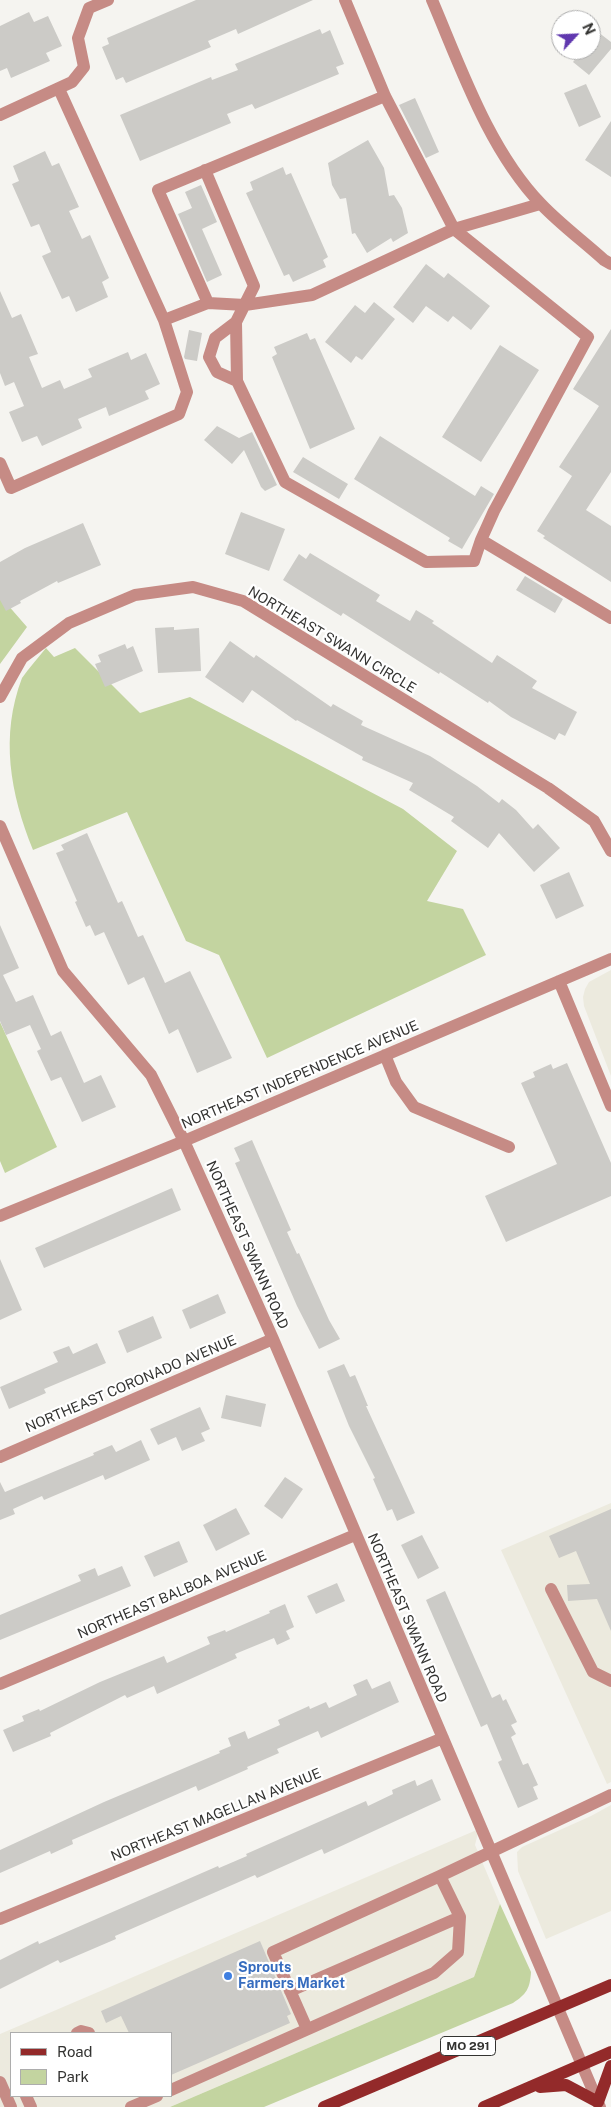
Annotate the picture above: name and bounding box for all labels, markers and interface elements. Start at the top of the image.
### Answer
north arrow [551,10,601,60]
text: N [579,21,598,37]
street label: NORTHEAST SWANN CIRCLE [245,583,419,697]
street label: NORTHEAST INDEPENDENCE AVENUE [179,1017,421,1133]
street label: NORTHEAST SWANN ROAD [202,1158,292,1332]
street label: NORTHEAST CORONADO AVENUE [23,1332,239,1436]
street label: NORTHEAST SWANN ROAD [364,1531,450,1705]
street label: NORTHEAST BALBOA AVENUE [75,1547,269,1643]
street label: NORTHEAST MAGELLAN AVENUE [109,1765,323,1865]
place label: Sprouts Farmers Market [238,1960,345,1992]
marker: Sprouts Farmers Market [222,1970,234,1982]
legend [10,2032,172,2097]
road number: MO 291 [440,2036,496,2056]
text: Road [57,2043,93,2060]
text: Park [57,2068,89,2085]

